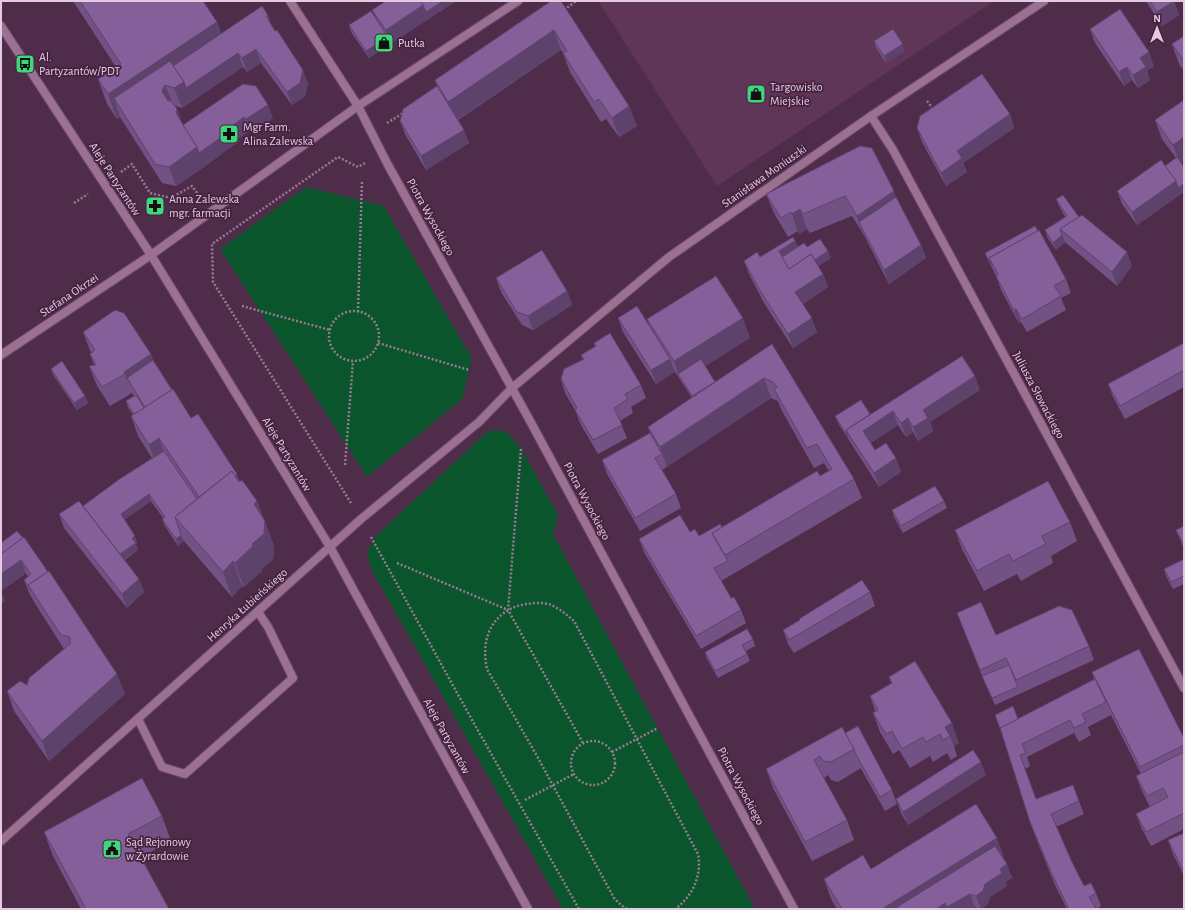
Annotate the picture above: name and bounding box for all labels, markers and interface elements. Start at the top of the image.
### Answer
north arrow [1137,8,1177,48]
text: N [1153,13,1161,24]
shop icon: Putka [373,32,395,54]
place label: Putka [398,37,425,49]
place label: Al. Partyzantów/PDT [39,51,120,78]
bus stop icon: Al. Partyzantów/PDT [14,53,36,75]
place label: Targowisko Miejskie [770,81,823,108]
shop icon: Targowisko Miejskie [745,83,767,105]
place label: Mgr Farm. Alina Zalewska [243,121,314,147]
pharmacy icon: Mgr Farm. Alina Zalewska [218,123,240,145]
street label: Aleje Partyzantów [86,140,143,218]
street label: Stanisława Moniuszki [719,142,809,210]
street label: Piotra Wysockiego [404,176,457,258]
place label: Anna Zalewska mgr. farmacji [169,193,240,220]
pharmacy icon: Anna Zalewska mgr. farmacji [144,195,166,217]
street label: Stefana Okrzei [38,271,100,319]
street label: Juliusza Słowackiego [1011,349,1067,441]
street label: Aleje Partyzantów [259,415,314,494]
street label: Piotra Wysockiego [561,460,613,542]
street label: Henryka Łubieńskiego [205,566,290,645]
street label: Aleje Partyzantów [420,696,473,776]
street label: Piotra Wysockiego [715,745,767,827]
place label: Sąd Rejonowy w Żyrardowie [126,836,191,863]
public building icon: Sąd Rejonowy w Żyrardowie [101,838,123,860]

